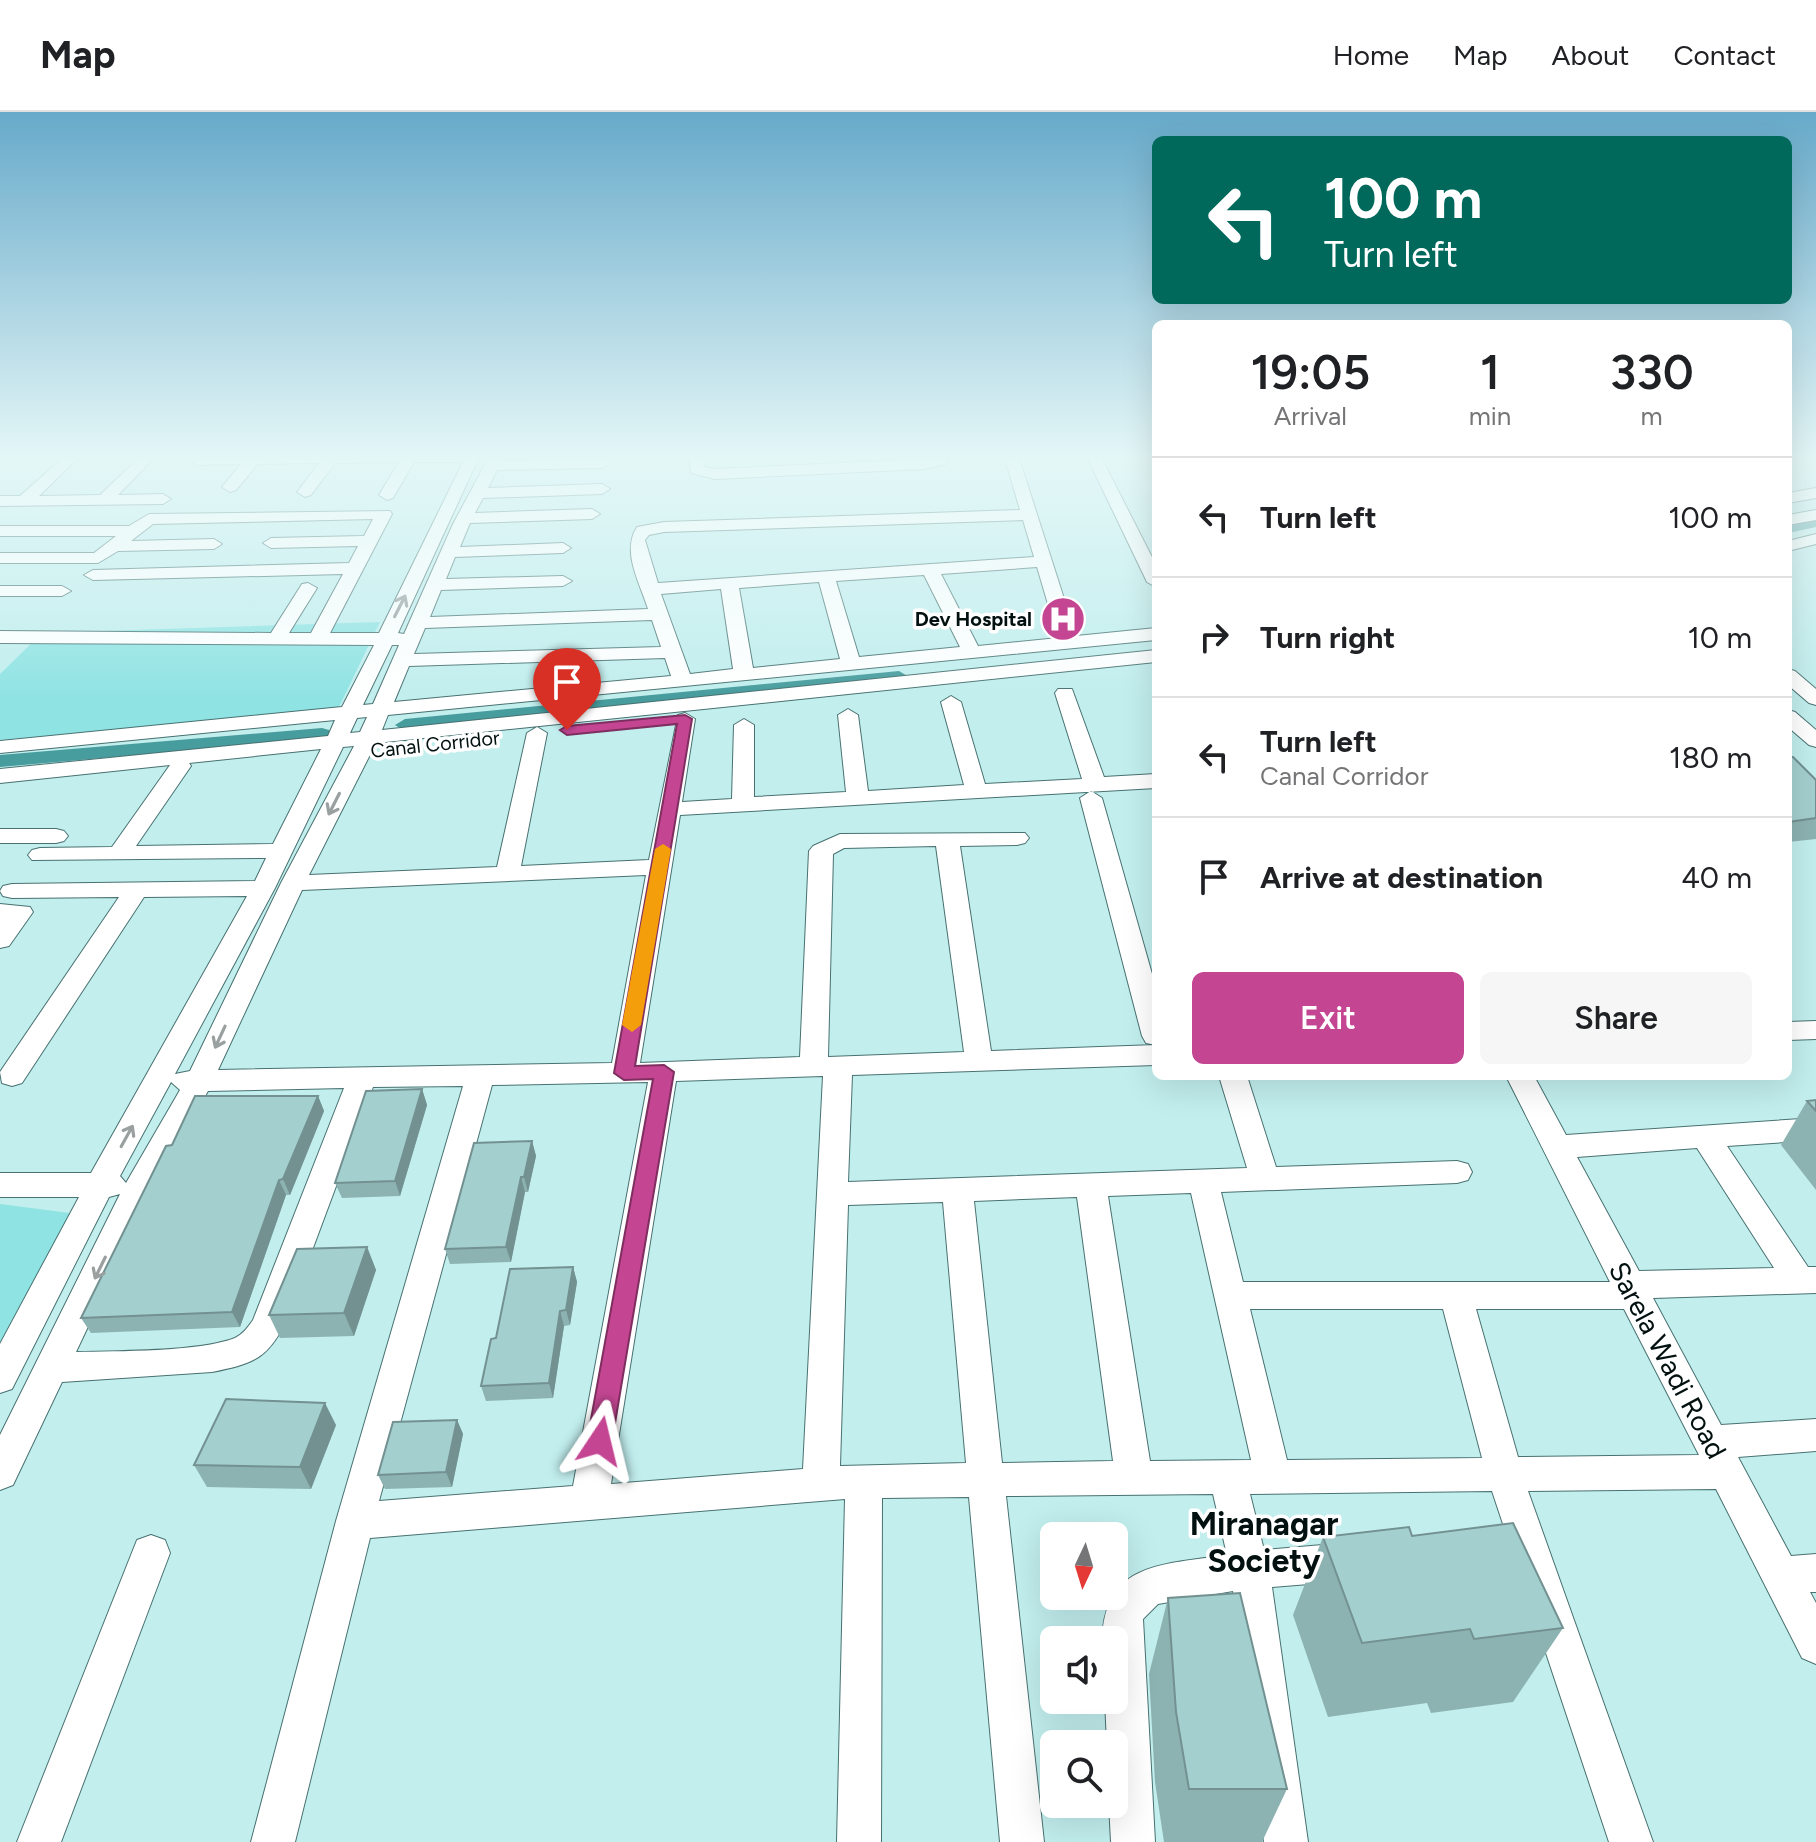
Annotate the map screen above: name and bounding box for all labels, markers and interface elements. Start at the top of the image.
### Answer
text: Map [40,32,116,78]
text: Home [1333,38,1409,72]
text: Map [1453,38,1508,72]
text: About [1552,38,1629,72]
text: Contact [1673,38,1776,72]
text: 100 m [1324,165,1482,232]
icon: left [1192,168,1296,272]
text: Turn left [1324,233,1458,276]
text: 19:05 [1250,343,1370,401]
text: 1 [1480,343,1500,401]
text: 330 [1610,343,1694,401]
text: Arrival [1274,400,1347,432]
text: min [1469,400,1511,432]
text: m [1641,400,1663,432]
icon: left [1192,495,1236,539]
text: Turn left [1260,499,1377,536]
text: 100 m [1668,499,1752,536]
one-way arrow [393,595,408,619]
hospital icon: Dev Hospital [1039,595,1087,643]
place label: Dev Hospital [915,607,1032,631]
icon: right [1192,615,1236,659]
text: Turn right [1260,619,1395,656]
text: 10 m [1687,619,1752,656]
pin [533,648,601,730]
icon: arrive [545,660,589,704]
text: Turn left [1260,723,1377,760]
street label: Canal Corridor [369,725,501,763]
icon: left [1192,735,1236,779]
text: 180 m [1669,739,1752,776]
text: Canal Corridor [1260,760,1428,792]
one-way arrow [325,791,341,815]
icon: arrive [1192,855,1236,899]
text: Arrive at destination [1260,859,1543,896]
text: 40 m [1681,859,1752,896]
button: Exit [1192,972,1464,1064]
button: Share [1480,972,1752,1064]
one-way arrow [212,1025,227,1049]
one-way arrow [120,1124,135,1148]
one-way arrow [92,1255,107,1279]
street label: Sarela Wadi Road [1602,1256,1734,1464]
position arrow [558,1399,642,1483]
district label: Miranagar Society [1190,1505,1338,1580]
north arrow [1040,1522,1128,1610]
map controls [1040,1522,1128,1818]
button: sound [1040,1626,1128,1714]
button: search [1040,1730,1128,1818]

